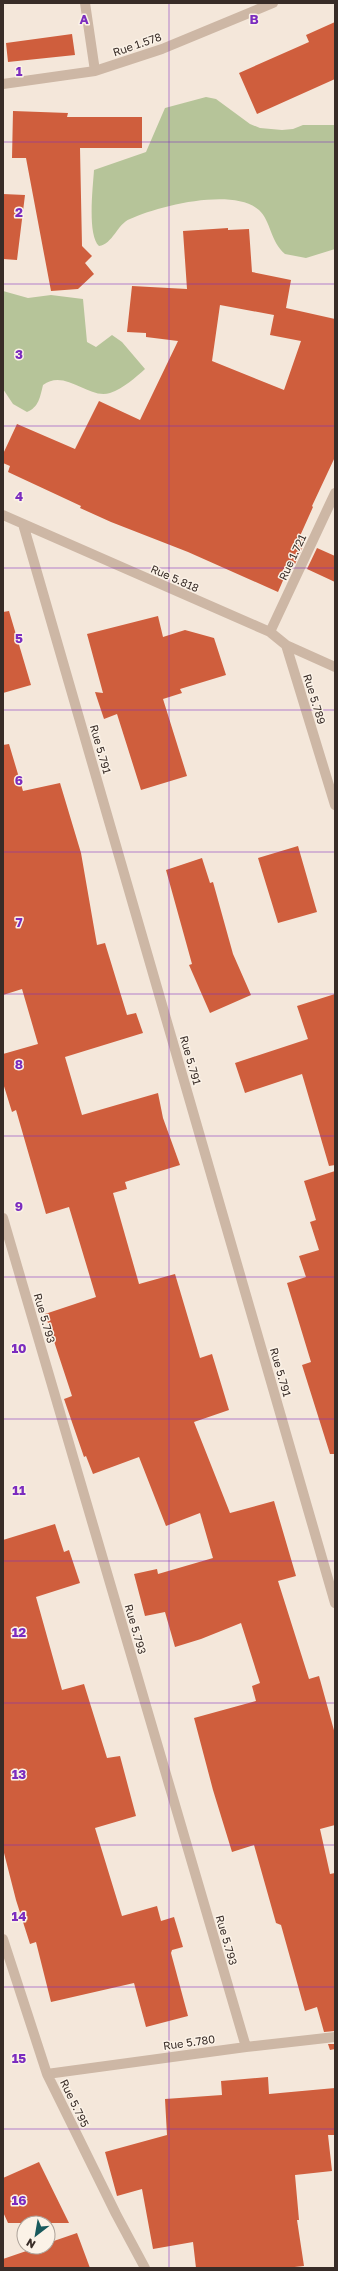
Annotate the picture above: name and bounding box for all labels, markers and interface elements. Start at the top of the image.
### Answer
text: A [79,11,89,27]
text: B [249,11,259,27]
street label: Rue 1.578 [111,30,163,58]
text: 1 [16,63,23,79]
text: 2 [15,204,23,220]
text: 3 [15,346,23,362]
text: 4 [15,488,23,504]
street label: Rue 1.721 [276,532,308,582]
street label: Rue 5.818 [149,562,201,595]
text: 5 [15,630,23,646]
street label: Rue 5.789 [301,672,329,726]
street label: Rue 5.791 [88,723,114,775]
text: 6 [15,772,23,788]
text: 7 [15,914,23,930]
street label: Rue 5.791 [178,1034,204,1086]
text: 8 [15,1056,23,1072]
text: 9 [15,1198,23,1214]
street label: Rue 5.793 [32,1291,58,1345]
text: 10 [11,1340,27,1356]
street label: Rue 5.791 [268,1346,294,1398]
text: 11 [12,1482,26,1498]
street label: Rue 5.793 [123,1602,149,1656]
text: 12 [12,1624,26,1640]
text: 13 [12,1766,26,1782]
text: 14 [12,1908,26,1924]
street label: Rue 5.793 [214,1913,240,1967]
street label: Rue 5.780 [162,2032,216,2052]
text: 15 [12,2050,26,2066]
street label: Rue 5.795 [58,2077,92,2129]
text: 16 [12,2192,26,2208]
north arrow [16,2215,56,2255]
text: N [24,2236,38,2252]

